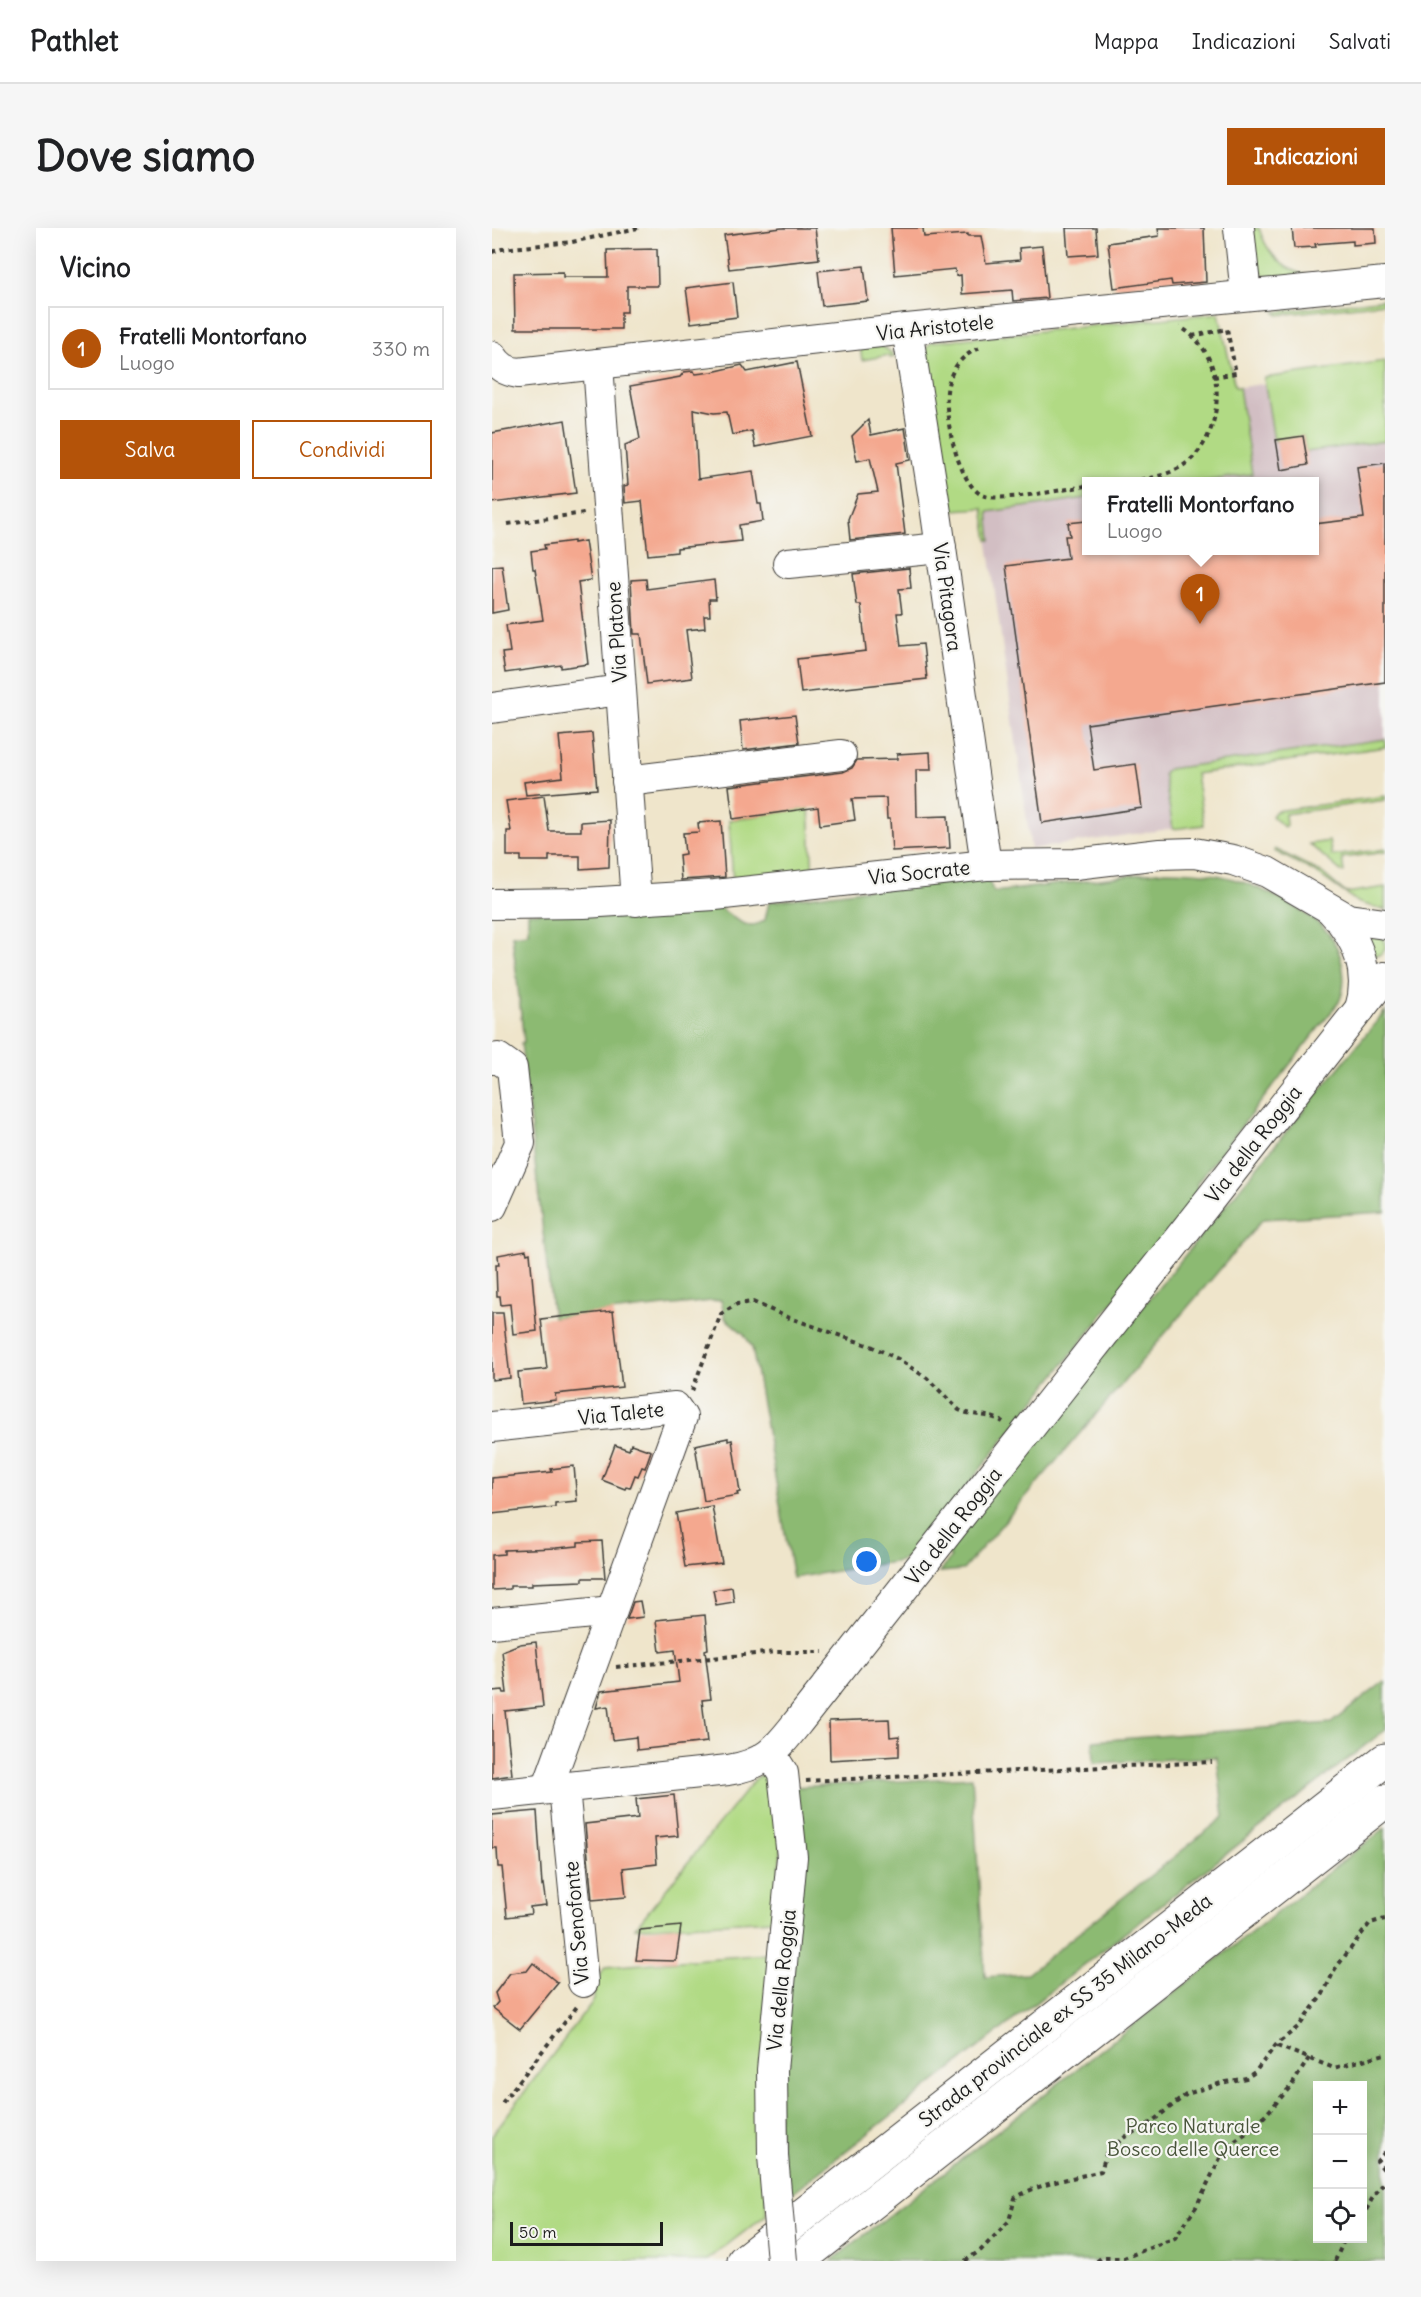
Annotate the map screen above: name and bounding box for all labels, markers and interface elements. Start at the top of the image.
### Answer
text: Pathlet [30,23,119,59]
text: Mappa [1094,28,1159,55]
text: Indicazioni [1192,28,1296,55]
text: Salvati [1329,28,1391,55]
button: Indicazioni [1227,128,1385,185]
text: Dove siamo [36,130,255,182]
text: Vicino [60,251,131,284]
street label: Via Aristotele [875,308,995,346]
text: Fratelli Montorfano [119,322,307,350]
text: 1 [78,336,85,361]
text: 330 m [372,336,430,361]
text: Luogo [119,350,175,375]
button: Salva [60,420,240,479]
button: Condividi [252,420,432,479]
popup [1082,477,1319,555]
text: Fratelli Montorfano [1107,490,1294,518]
text: Luogo [1107,518,1163,543]
street label: Via Pitagora [928,541,968,653]
pin: 1 [1180,574,1220,624]
street label: Via Platone [600,581,632,683]
street label: Via Socrate [867,854,971,890]
street label: Via della Roggia [1199,1080,1307,1208]
street label: Via Talete [577,1396,665,1430]
street label: Via della Roggia [899,1462,1007,1590]
your location [852,1547,881,1576]
street label: Via Senofonte [558,1860,594,1986]
street label: Strada provinciale ex SS 35 Milano-Meda [913,1888,1217,2132]
street label: Via della Roggia [761,1908,801,2052]
map controls [1313,2081,1367,2243]
button: + [1313,2081,1367,2135]
park label: Parco Naturale Bosco delle Querce [1107,2113,1279,2161]
button: − [1313,2135,1367,2189]
button: locate [1313,2189,1367,2243]
scale bar [510,2219,663,2246]
text: 50 m [519,2222,557,2242]

